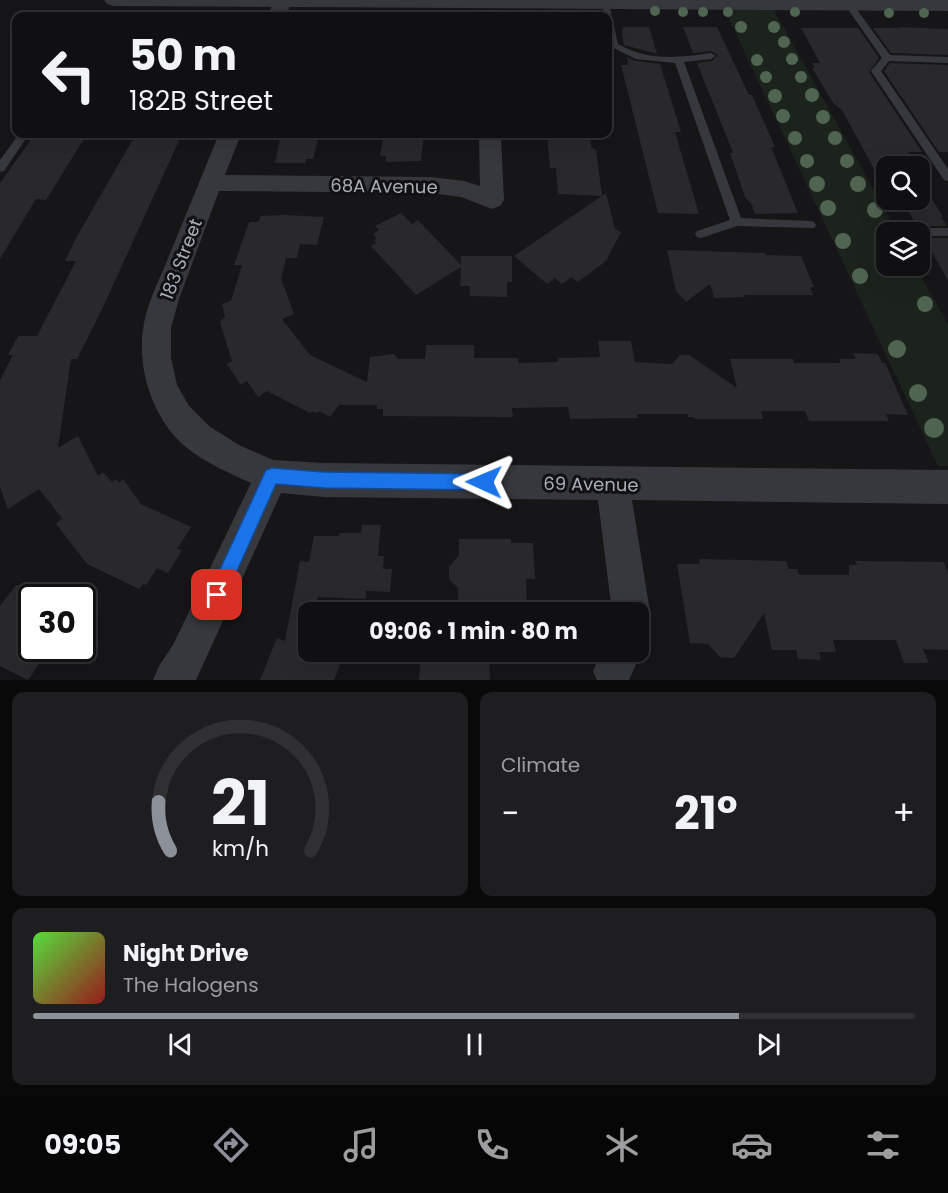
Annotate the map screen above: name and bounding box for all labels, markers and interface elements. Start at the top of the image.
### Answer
text: 50 m [129,26,237,85]
icon: left [30,36,108,114]
text: 182B Street [129,82,273,119]
map controls [876,156,930,276]
button: search [876,156,930,210]
street label: 68A Avenue [330,173,438,199]
street label: 183 Street [154,215,208,303]
button: layers [876,222,930,276]
position arrow [452,450,516,514]
street label: 69 Avenue [543,471,639,497]
pin [191,569,242,620]
icon: arrive [200,578,233,611]
speed limit sign: 30 [18,584,96,662]
text: 09:06 · 1 min · 80 m [369,616,578,647]
text: Climate [501,751,580,779]
text: 21 [210,759,270,847]
text: 21° [674,782,738,845]
text: − [501,790,519,837]
text: + [892,790,915,837]
text: km/h [211,833,269,864]
text: Night Drive [123,938,249,969]
text: The Halogens [123,971,259,999]
icon: previous [164,1028,197,1061]
icon: pause [458,1028,491,1061]
icon: next [752,1028,785,1061]
icon: directions [210,1124,252,1166]
icon: music [340,1124,382,1166]
icon: phone [471,1124,513,1166]
icon: climate [601,1124,643,1166]
icon: car [731,1124,773,1166]
icon: filters [862,1124,904,1166]
text: 09:05 [44,1126,121,1163]

